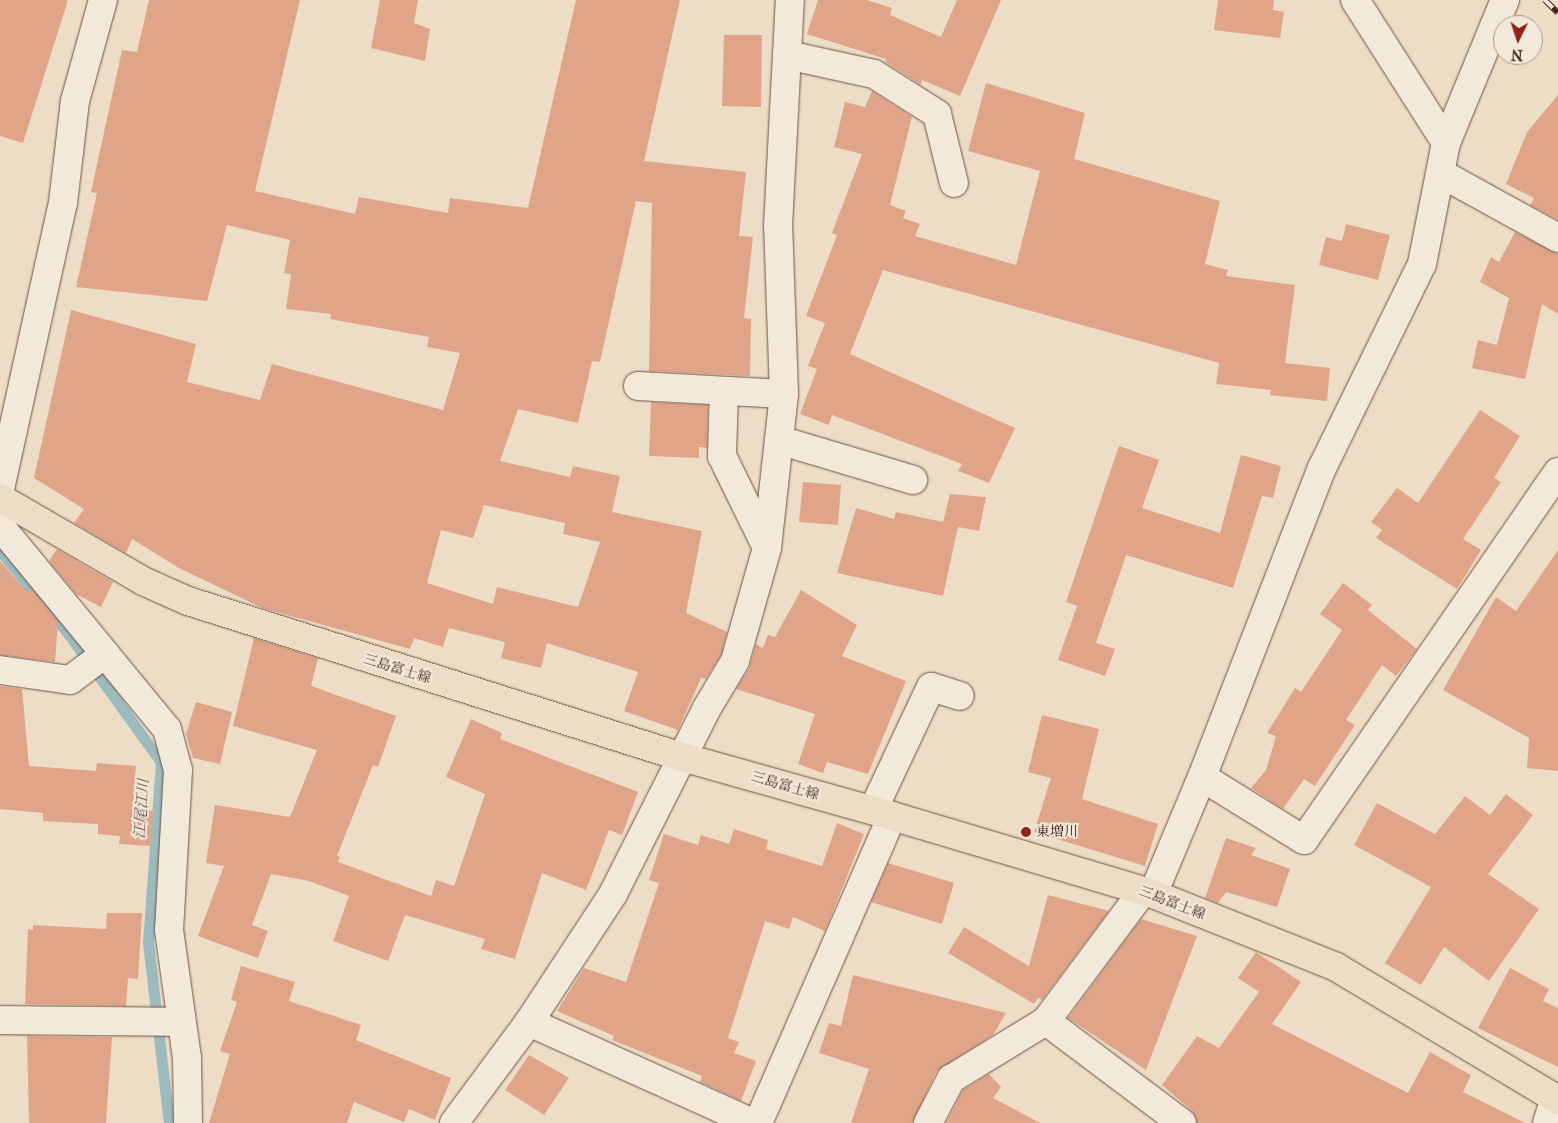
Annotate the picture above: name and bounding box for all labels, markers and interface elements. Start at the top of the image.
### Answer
north arrow [1493,15,1543,65]
text: N [1510,46,1524,63]
street label: 三島富士線 [361,651,433,687]
street label: 三島富士線 [749,768,821,804]
water label: 江尾江川 [131,778,153,840]
place label: 東増川 [1036,824,1078,840]
marker: 東増川 [1020,826,1032,838]
street label: 三島富士線 [1136,883,1208,923]

